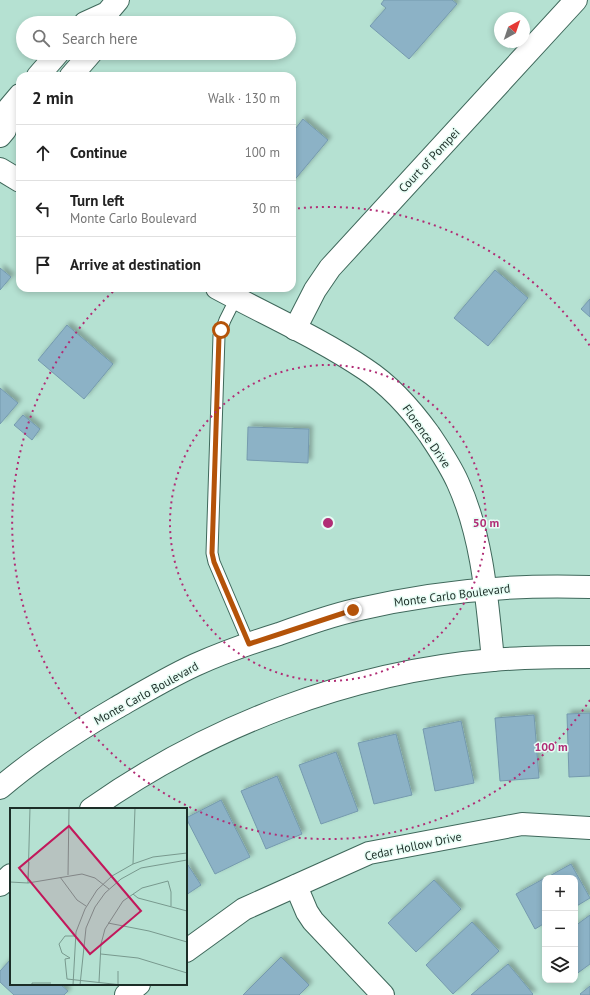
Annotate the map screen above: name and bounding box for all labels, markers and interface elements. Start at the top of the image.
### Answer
north arrow [494,12,530,48]
search box [16,16,296,60]
icon: search [30,27,52,49]
text: Search here [62,29,138,48]
text: 2 min [32,87,73,109]
text: Walk · 130 m [208,90,280,107]
street label: Court of Pompei [395,125,463,195]
icon: ahead [32,142,54,164]
text: Continue [70,143,127,162]
text: 100 m [245,144,280,161]
text: Turn left [70,191,124,210]
icon: left [32,198,54,220]
text: 30 m [252,200,280,217]
text: Monte Carlo Boulevard [70,210,197,227]
icon: arrive [32,254,54,276]
text: Arrive at destination [70,255,201,274]
route start [212,321,230,339]
street label: Florence Drive [400,401,454,471]
text: 50 m [473,515,499,530]
centre of rings [321,516,335,530]
street label: Monte Carlo Boulevard [393,580,511,610]
route end [344,601,362,619]
street label: Monte Carlo Boulevard [91,658,201,728]
text: 100 m [534,739,568,754]
inset map [10,808,187,985]
street label: Cedar Hollow Drive [363,828,463,864]
map controls [542,875,578,983]
button: + [542,875,578,911]
button: − [542,911,578,947]
button: layers [542,947,578,983]

